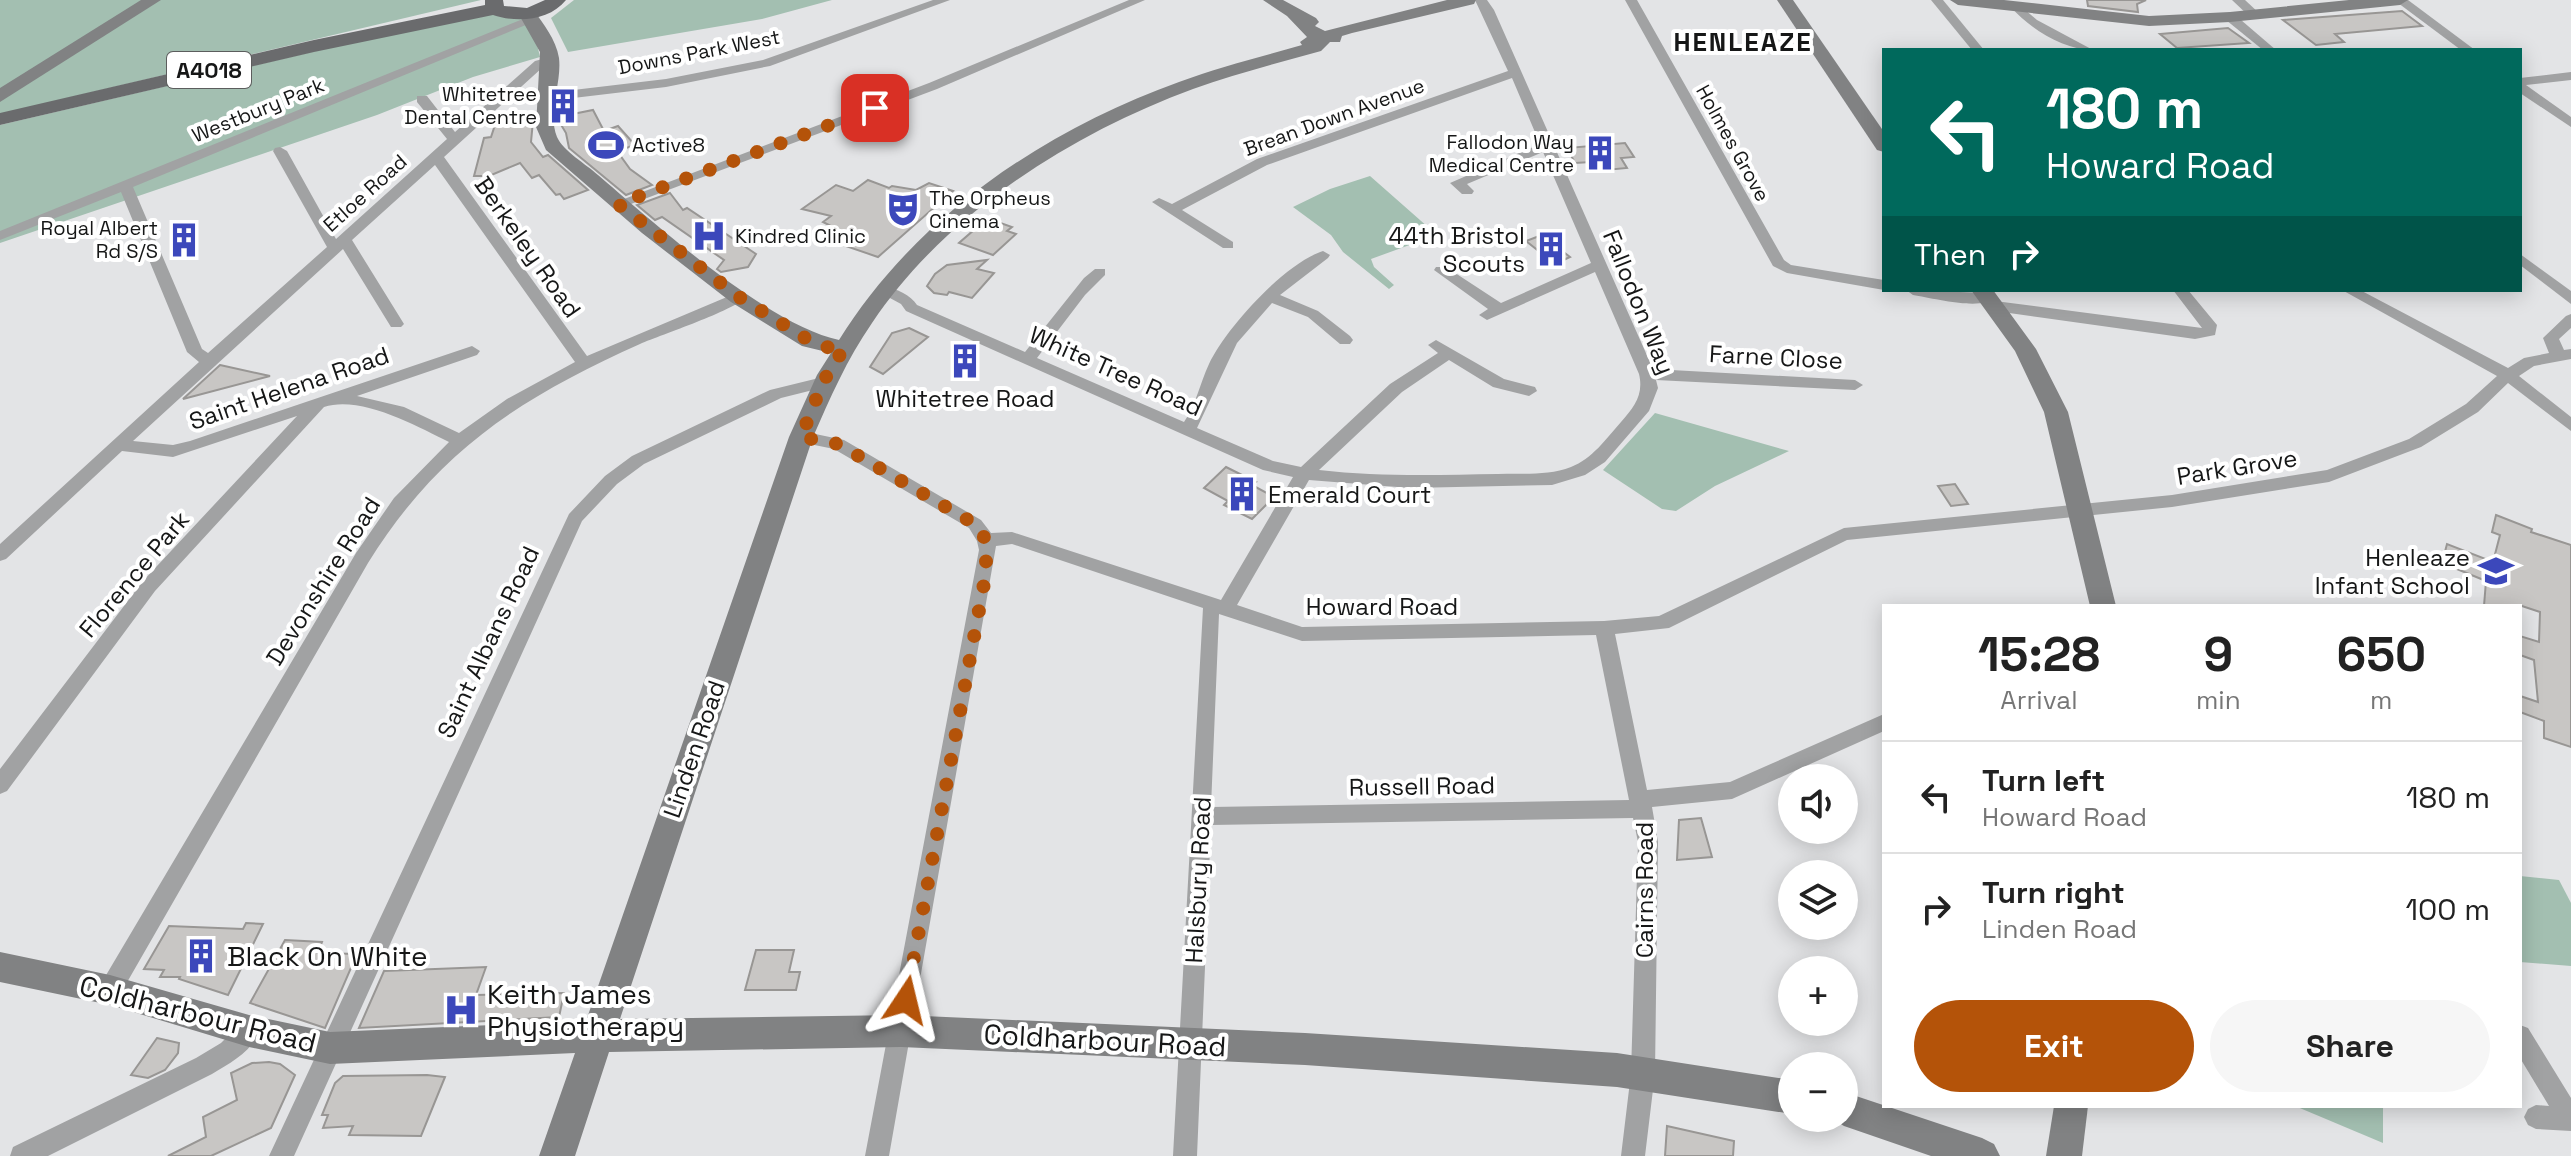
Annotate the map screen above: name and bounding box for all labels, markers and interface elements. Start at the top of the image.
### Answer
street label: Downs Park West [616,24,782,80]
district label: HENLEAZE [1673,25,1813,59]
road number: A4018 [167,52,251,88]
street label: Westbury Park [188,72,328,148]
street label: Brean Down Avenue [1240,72,1428,162]
text: 180 m [2046,73,2203,144]
pin [841,74,909,142]
street label: Holmes Grove [1690,80,1776,206]
icon: left [1914,80,2018,184]
place label: Whitetree Dental Centre [404,81,537,130]
icon: arrive [853,86,897,130]
building icon: Whitetree Dental Centre [544,87,582,125]
sports icon: Active8 [587,126,625,164]
place label: Fallodon Way Medical Centre [1429,129,1574,178]
place label: Active8 [632,132,705,158]
building icon: Fallodon Way Medical Centre [1581,134,1619,172]
text: Howard Road [2046,143,2274,189]
street label: Etloe Road [318,149,412,237]
street label: Berkeley Road [468,170,588,324]
place label: The Orpheus Cinema [929,185,1051,234]
theatre icon: The Orpheus Cinema [884,190,922,228]
place label: Royal Albert Rd S/S [41,215,158,264]
hospital icon: Kindred Clinic [690,217,728,255]
place label: 44th Bristol Scouts [1389,220,1525,279]
building icon: Royal Albert Rd S/S [165,221,203,259]
place label: Kindred Clinic [735,223,866,249]
street label: Fallodon Way [1596,225,1682,379]
building icon: 44th Bristol Scouts [1532,230,1570,268]
icon: right [2002,232,2046,276]
text: Then [1914,235,1986,274]
street label: White Tree Road [1025,319,1207,423]
street label: Farne Close [1708,338,1844,376]
street label: Saint Helena Road [185,339,393,437]
building icon: Whitetree Road [946,342,984,380]
place label: Whitetree Road [875,383,1055,414]
street label: Park Grove [2175,442,2299,492]
building icon: Emerald Court [1223,475,1261,513]
place label: Emerald Court [1268,479,1431,510]
street label: Devonshire Road [259,491,387,671]
street label: Florence Park [72,504,196,644]
street label: Saint Albans Road [430,541,546,743]
place label: Henleaze Infant School [2315,542,2470,601]
school or university icon: Henleaze Infant School [2477,552,2515,590]
street label: Howard Road [1306,591,1458,622]
text: 15:28 [1978,624,2100,685]
text: 9 [2203,624,2233,685]
text: 650 [2337,624,2426,685]
street label: Linden Road [656,676,732,822]
text: Arrival [2000,683,2078,717]
text: min [2196,683,2241,717]
text: m [2370,683,2392,717]
text: Turn left [1982,761,2105,800]
map controls [1778,764,1858,1132]
button: sound [1778,764,1858,844]
street label: Russell Road [1349,769,1495,803]
icon: left [1914,775,1958,819]
text: 180 m [2406,778,2490,817]
street label: Halsbury Road [1178,796,1218,964]
text: Howard Road [1982,800,2147,834]
street label: Cairns Road [1629,822,1660,958]
button: layers [1778,860,1858,940]
text: Turn right [1982,873,2125,912]
icon: right [1914,887,1958,931]
text: 100 m [2405,890,2490,929]
text: Linden Road [1982,912,2137,946]
building icon: Black On White [182,937,220,975]
place label: Black On White [227,938,427,974]
button: + [1778,956,1858,1036]
position arrow [864,958,948,1042]
street label: Coldharbour Road [76,967,320,1061]
place label: Keith James Physiotherapy [487,976,684,1044]
hospital icon: Keith James Physiotherapy [442,991,480,1029]
button: Exit [1914,1000,2194,1092]
button: Share [2210,1000,2490,1092]
street label: Coldharbour Road [983,1016,1227,1064]
button: − [1778,1052,1858,1132]

